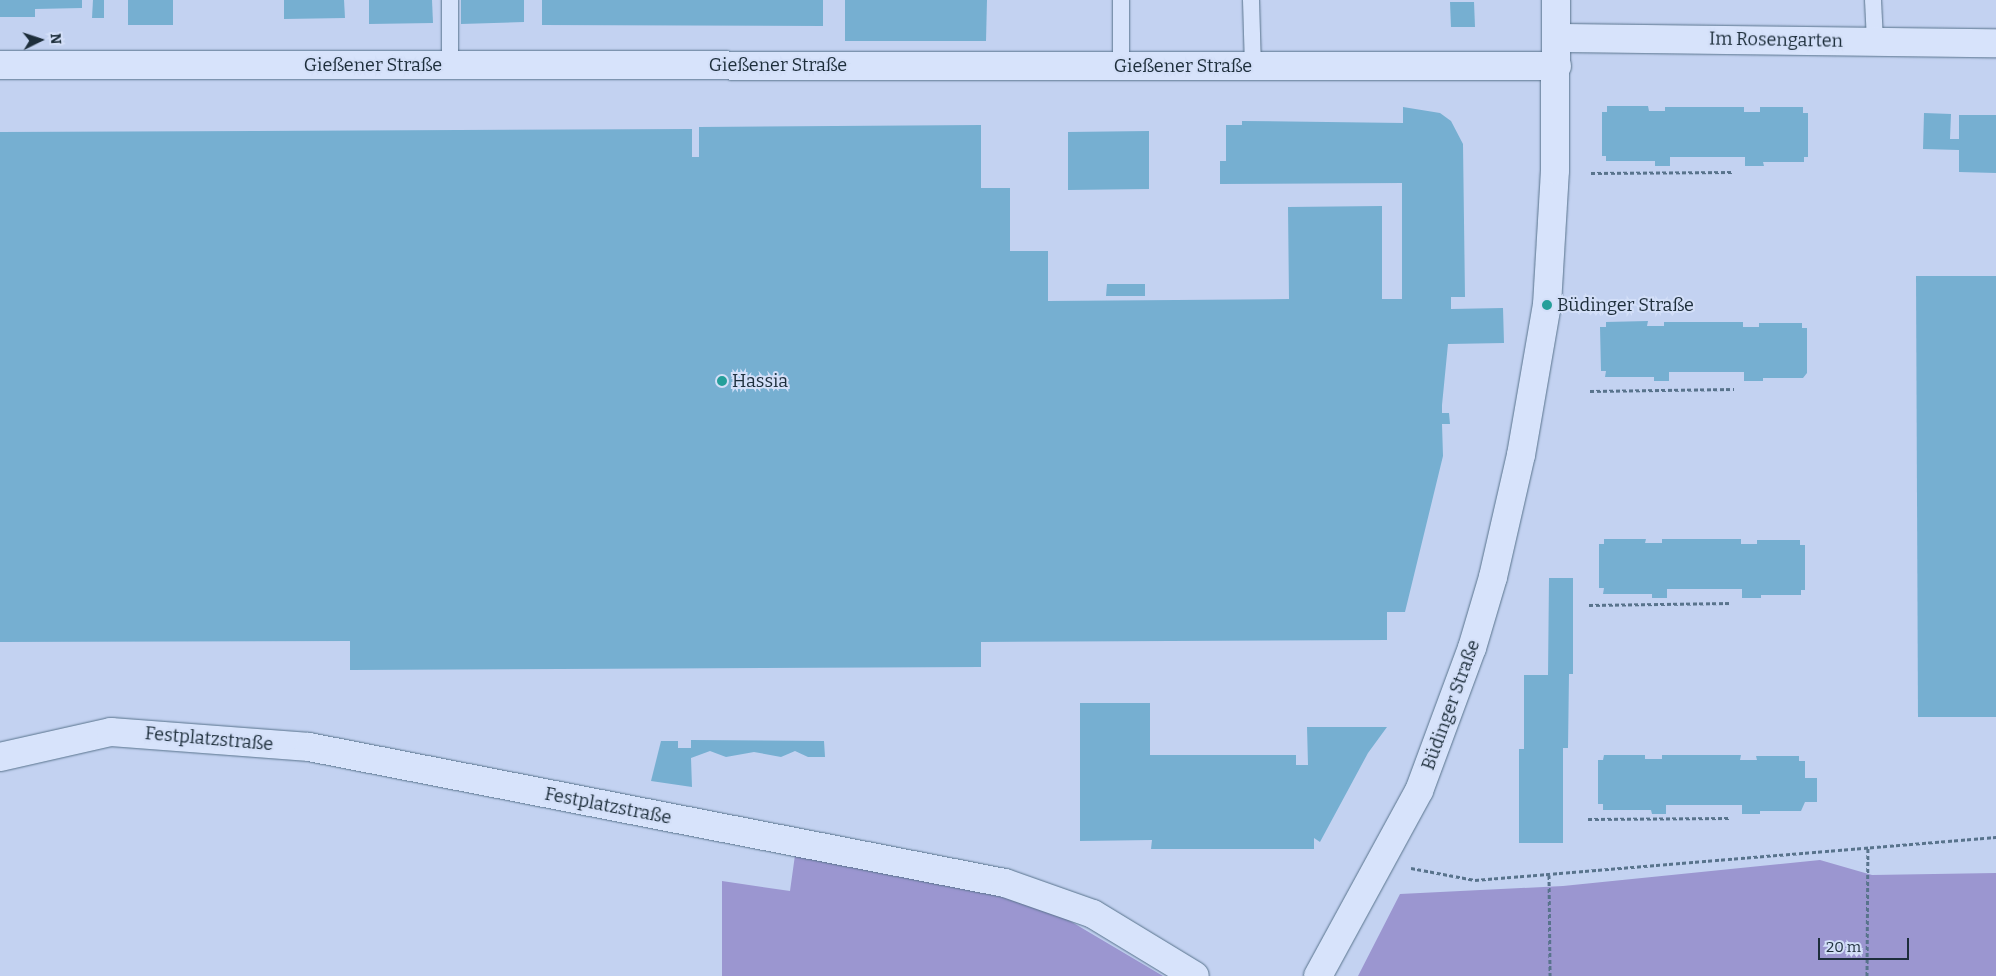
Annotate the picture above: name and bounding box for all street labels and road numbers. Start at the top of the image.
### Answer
street label: Im Rosengarten [1709,28,1843,52]
street label: Gießener Straße [304,54,442,76]
street label: Gießener Straße [709,54,847,76]
street label: Gießener Straße [1114,55,1252,77]
street label: Büdinger Straße [1417,637,1485,773]
street label: Festplatzstraße [144,723,274,755]
street label: Festplatzstraße [543,783,673,829]

